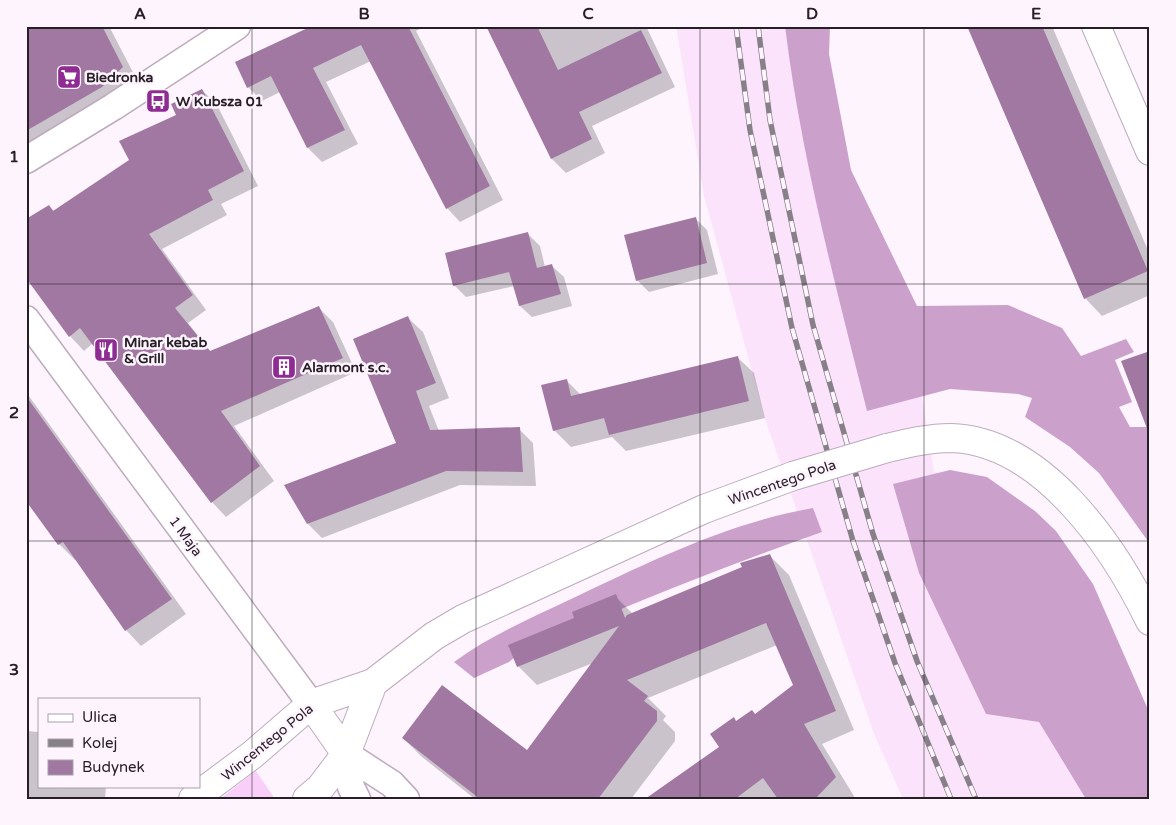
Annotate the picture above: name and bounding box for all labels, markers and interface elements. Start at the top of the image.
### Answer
text: A [134,4,146,24]
text: B [358,4,370,24]
text: C [582,4,594,24]
text: D [806,4,818,24]
text: E [1031,4,1041,24]
supermarket icon: Biedronka [56,64,82,90]
place label: Biedronka [86,69,154,86]
bus stop icon: W Kubsza 01 [145,88,171,114]
place label: W Kubsza 01 [176,93,263,110]
text: 1 [9,147,19,167]
place label: Minar kebab & Grill [124,334,207,367]
restaurant icon: Minar kebab & Grill [93,337,119,363]
building icon: Alarmont s.c. [271,354,297,380]
place label: Alarmont s.c. [302,359,389,376]
text: 2 [9,403,19,423]
street label: Wincentego Pola [726,456,838,509]
street label: 1 Maja [165,513,206,560]
text: 3 [9,660,19,680]
legend [38,698,200,788]
street label: Wincentego Pola [218,700,317,785]
text: Ulica [82,708,117,726]
text: Kolej [82,734,117,752]
text: Budynek [82,758,145,776]

